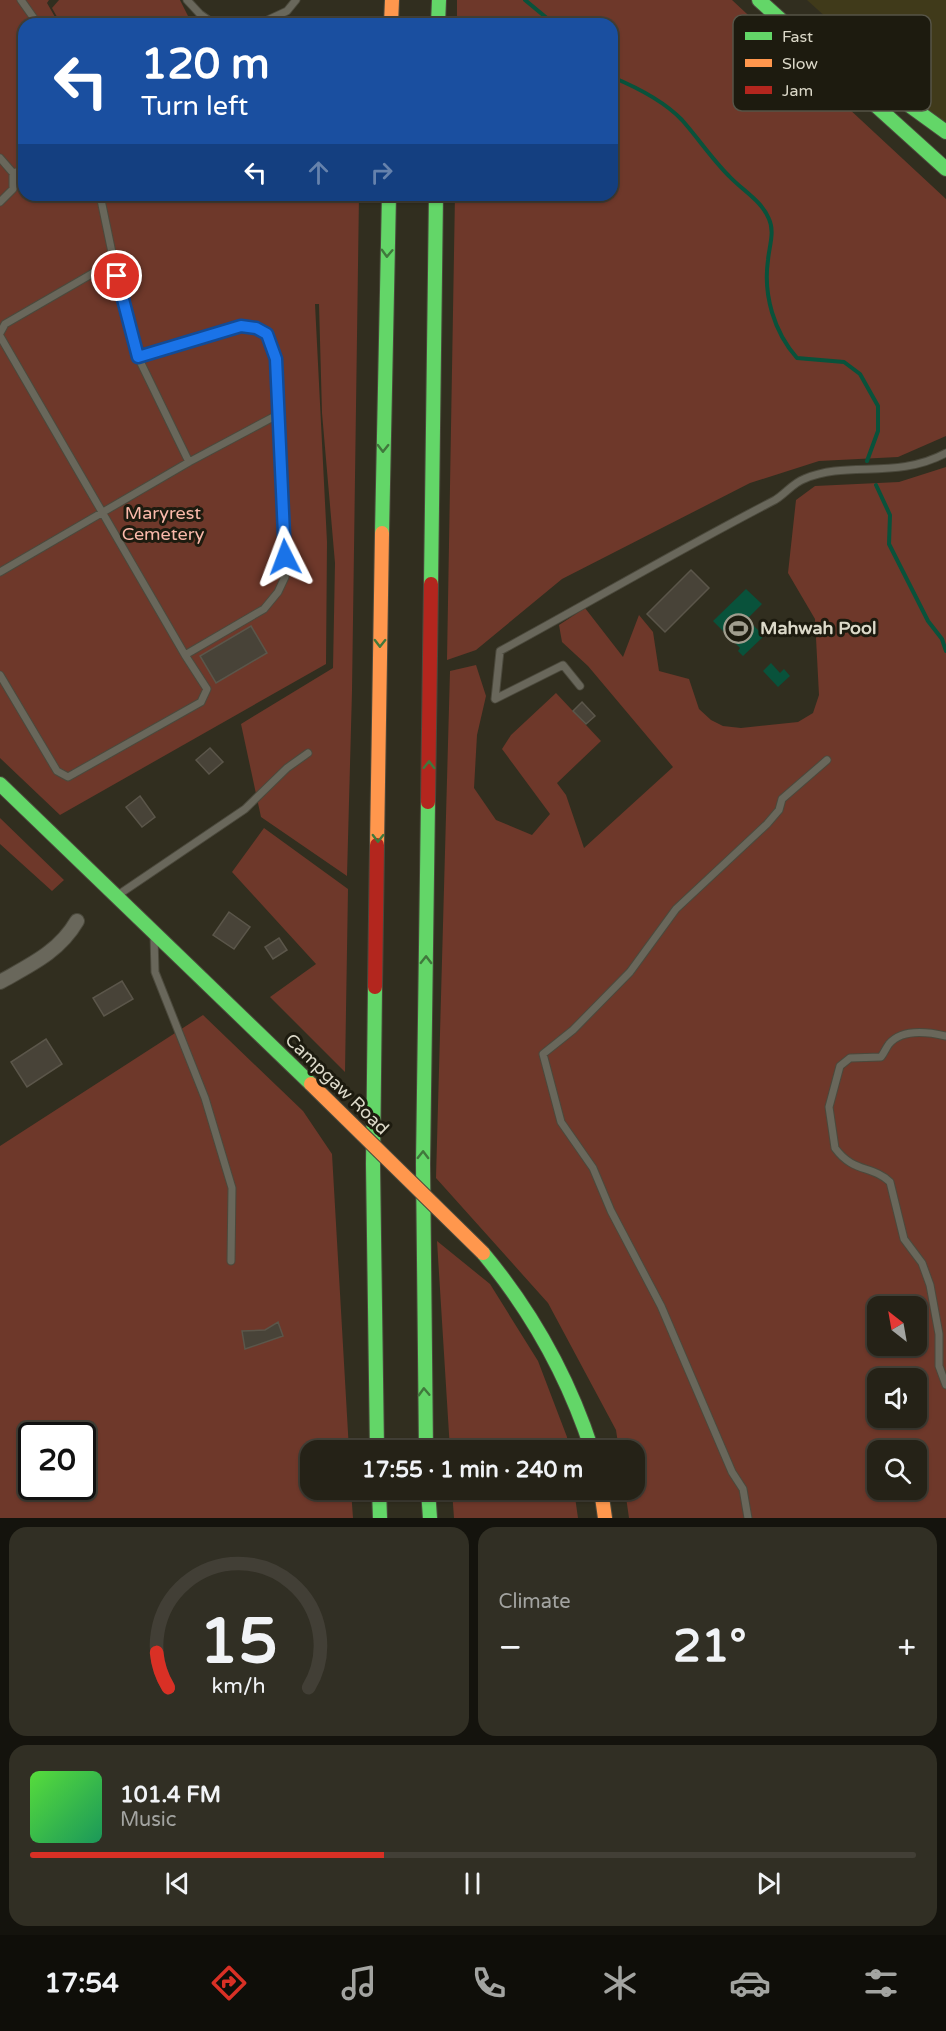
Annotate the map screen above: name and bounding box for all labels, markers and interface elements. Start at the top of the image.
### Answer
legend [733,15,931,111]
text: Fast [782,27,813,47]
text: 120 m [141,39,270,90]
icon: left [42,42,120,120]
text: Slow [782,54,818,74]
text: Jam [782,81,813,101]
text: Turn left [141,90,248,123]
icon: left [239,156,272,189]
icon: ahead [302,156,335,189]
icon: right [365,156,398,189]
one-way arrow [380,249,393,258]
pin [91,250,142,301]
icon: arrive [100,259,133,292]
one-way arrow [377,444,389,453]
park label: Maryrest Cemetery [122,502,205,545]
position arrow [253,525,317,589]
sports icon: Mahwah Pool [723,612,755,644]
place label: Mahwah Pool [760,617,876,639]
one-way arrow [374,639,387,648]
one-way arrow [422,761,435,770]
one-way arrow [372,834,384,843]
one-way arrow [420,956,432,965]
street label: Campgaw Road [280,1029,394,1139]
one-way arrow [417,1151,429,1160]
north arrow [867,1296,927,1356]
map controls [867,1296,927,1500]
button: sound [867,1368,927,1428]
one-way arrow [418,1388,431,1397]
speed limit sign: 20 [18,1422,96,1500]
button: search [867,1440,927,1500]
text: 17:55 · 1 min · 240 m [362,1457,583,1483]
text: Climate [499,1590,571,1614]
text: 15 [200,1605,278,1680]
text: 21° [673,1620,746,1674]
text: − [499,1628,522,1667]
text: + [897,1628,916,1667]
text: km/h [212,1674,266,1700]
text: 101.4 FM [120,1782,221,1808]
text: Music [120,1808,176,1832]
icon: previous [161,1867,194,1900]
icon: pause [456,1867,489,1900]
icon: next [752,1867,785,1900]
icon: directions [208,1962,250,2004]
icon: music [338,1962,380,2004]
icon: phone [468,1962,510,2004]
icon: climate [599,1962,641,2004]
icon: car [729,1962,771,2004]
icon: filters [860,1962,902,2004]
text: 17:54 [44,1967,119,2000]

